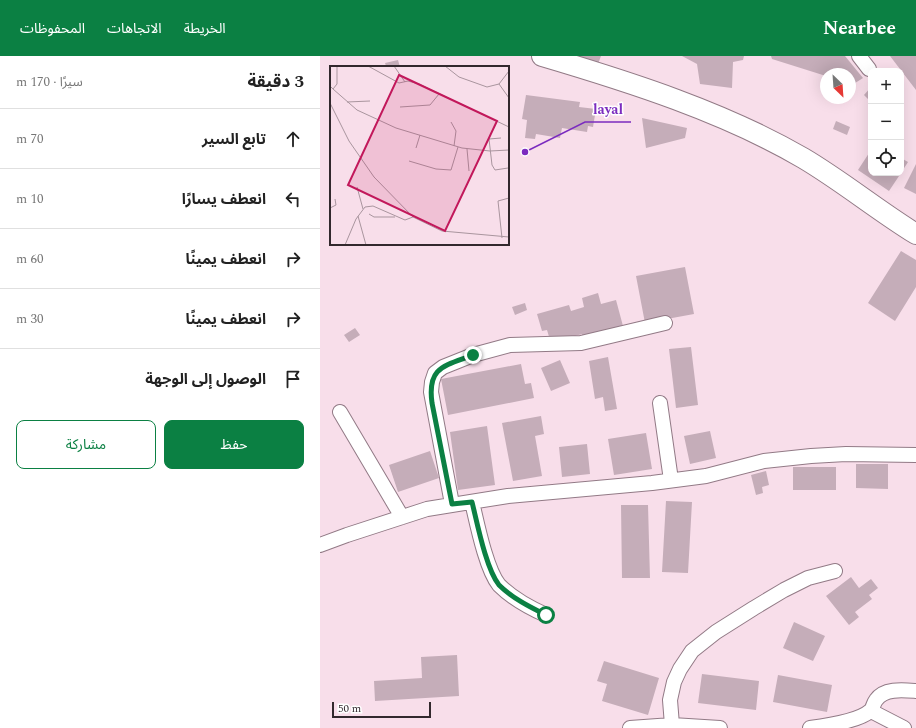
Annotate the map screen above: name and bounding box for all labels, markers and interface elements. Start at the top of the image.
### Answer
text: Nearbee [823,14,896,43]
text: المحفوظات [20,18,85,39]
text: الاتجاهات [107,18,162,39]
text: الخريطة [184,18,226,39]
inset map [330,66,509,245]
north arrow [820,68,856,104]
map controls [868,68,904,176]
button: + [868,68,904,104]
text: 3 دقيقة [247,69,304,95]
text: سيرًا · 170 m [16,72,83,92]
callout: layal [585,96,631,122]
text: layal [593,99,624,120]
button: − [868,104,904,140]
text: تابع السير [202,128,266,151]
icon: ahead [282,128,304,150]
text: 70 m [16,129,43,149]
button: locate [868,140,904,176]
text: انعطف يسارًا [182,188,266,211]
icon: left [282,188,304,210]
text: 10 m [16,189,43,209]
text: انعطف يمينًا [186,248,266,271]
icon: right [282,248,304,270]
text: 60 m [16,249,43,269]
text: انعطف يمينًا [186,308,266,331]
icon: right [282,308,304,330]
text: 30 m [16,309,43,329]
route end [464,346,482,364]
text: الوصول إلى الوجهة [145,368,266,391]
icon: arrive [282,368,304,390]
button: مشاركة [16,420,156,469]
button: حفظ [164,420,304,469]
route start [537,606,555,624]
scale bar [332,700,431,719]
text: 50 m [338,700,361,717]

